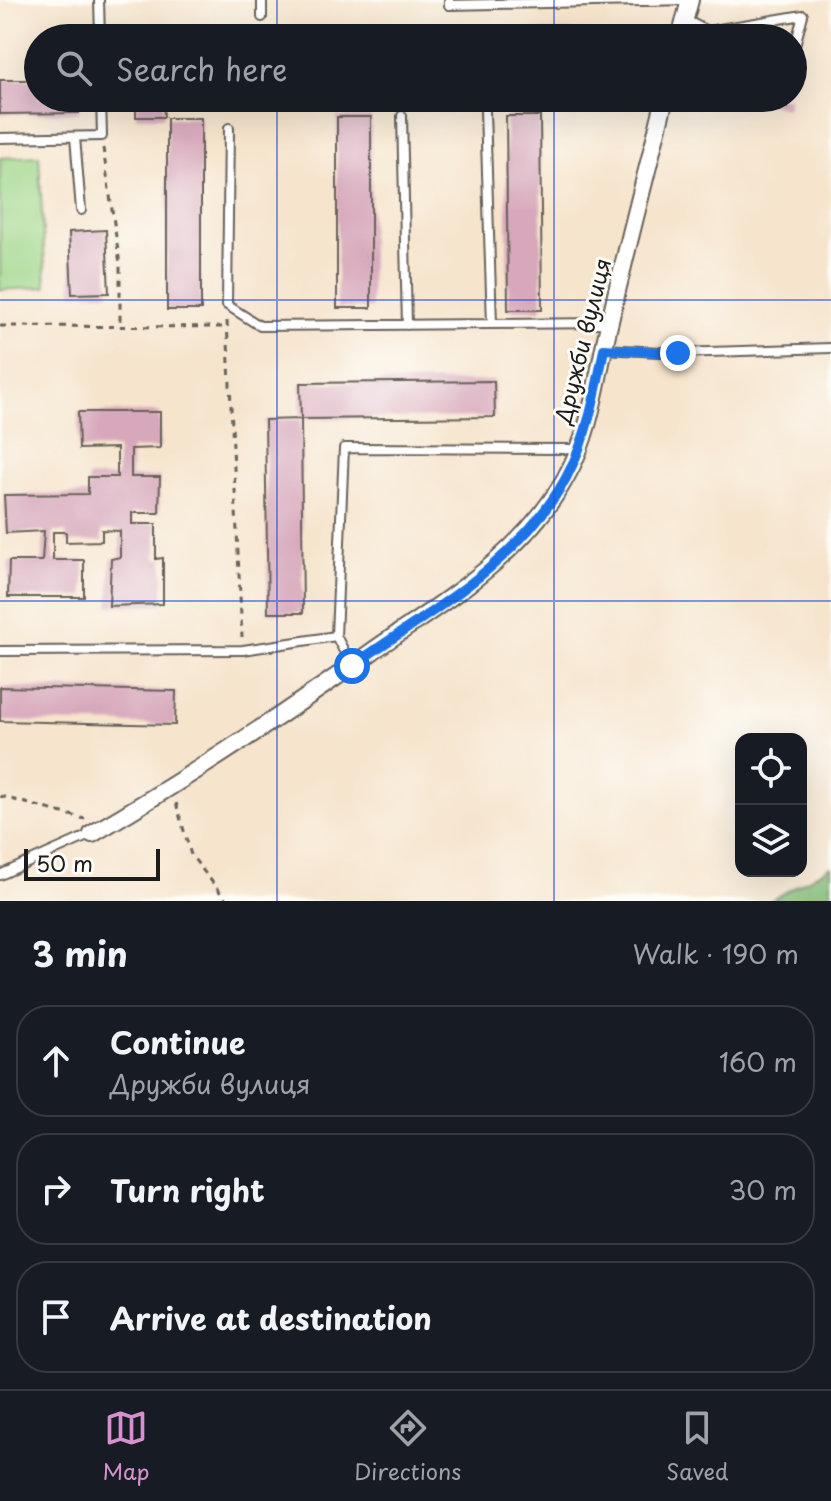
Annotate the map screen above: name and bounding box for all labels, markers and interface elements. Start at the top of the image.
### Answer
search box [24,24,807,112]
icon: search [52,46,96,90]
text: Search here [116,46,288,91]
street label: Дружби вулиця [545,254,618,428]
route end [660,335,696,371]
route start [334,648,370,684]
map controls [735,733,807,877]
button: locate [735,733,807,805]
button: layers [735,805,807,877]
scale bar [24,845,160,881]
text: 50 m [36,846,93,879]
text: 3 min [32,927,128,979]
text: Walk · 190 m [633,934,799,973]
text: Continue [110,1019,245,1064]
icon: ahead [34,1039,78,1083]
text: 160 m [719,1042,797,1081]
text: Дружби вулиця [110,1064,311,1103]
icon: right [34,1167,78,1211]
text: Turn right [110,1167,265,1212]
text: 30 m [729,1170,797,1209]
icon: arrive [34,1295,78,1339]
text: Arrive at destination [110,1295,432,1340]
tab: Map [102,1406,149,1487]
tab: Directions [354,1406,461,1487]
tab: Saved [666,1406,729,1487]

